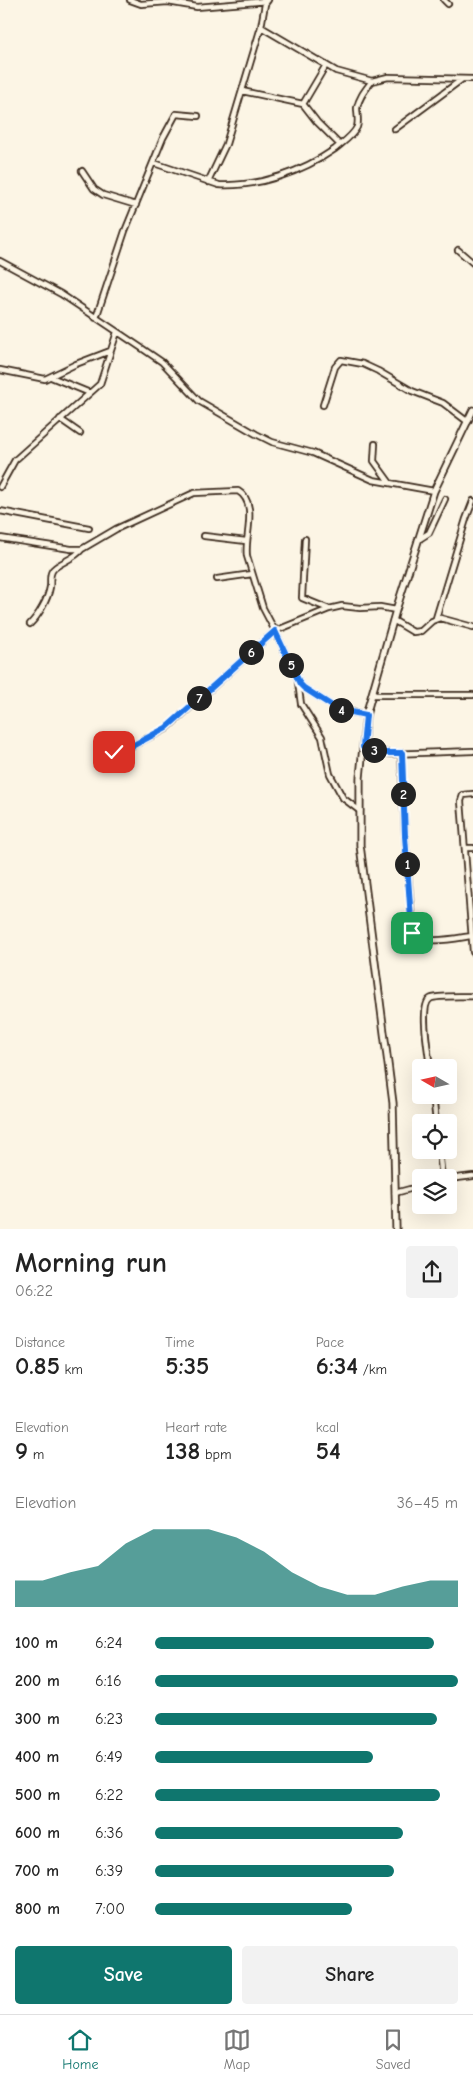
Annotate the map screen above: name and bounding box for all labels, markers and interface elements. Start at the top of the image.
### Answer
pin: 6 [238,640,264,664]
text: 6 [248,644,255,661]
pin: 5 [278,652,304,678]
text: 5 [288,657,295,674]
pin: 7 [186,686,212,710]
text: 7 [196,690,203,707]
pin: 4 [328,698,354,722]
text: 4 [338,702,345,719]
pin [93,731,135,773]
icon: check [100,738,128,766]
pin: 3 [362,738,386,762]
text: 3 [371,742,378,759]
pin: 2 [390,782,416,806]
text: 2 [400,786,407,803]
pin: 1 [394,852,420,876]
text: 1 [405,856,410,873]
pin [391,912,433,954]
icon: arrive [398,919,426,947]
north arrow [412,1059,458,1104]
map controls [412,1059,457,1214]
button: locate [412,1114,457,1159]
button: layers [412,1169,457,1214]
button: share [406,1246,458,1298]
text: Morning run [15,1247,167,1279]
text: 06:22 [15,1282,53,1300]
text: Distance [15,1334,65,1351]
text: Time [165,1334,194,1351]
text: Pace [316,1334,344,1351]
text: 0.85 [15,1351,60,1380]
text: 5:35 [165,1351,209,1380]
text: 6:34 [316,1351,358,1380]
text: km [60,1361,83,1378]
text: /km [358,1361,387,1378]
text: Elevation [15,1419,69,1436]
text: Heart rate [165,1419,227,1436]
text: kcal [316,1419,339,1436]
text: 9 [15,1436,28,1465]
text: 138 [165,1436,200,1465]
text: 54 [316,1436,341,1465]
text: m [28,1446,44,1463]
text: bpm [200,1446,231,1463]
text: Elevation [15,1494,76,1512]
text: 36–45 m [397,1494,458,1512]
text: 100 m [15,1634,58,1652]
text: 6:24 [95,1634,123,1652]
text: 200 m [15,1672,60,1690]
text: 6:16 [95,1672,122,1690]
text: 300 m [15,1710,60,1728]
text: 6:23 [95,1710,123,1728]
text: 400 m [15,1748,59,1766]
text: 6:49 [95,1748,123,1766]
text: 500 m [15,1786,60,1804]
text: 6:22 [95,1786,123,1804]
text: 600 m [15,1824,60,1842]
text: 6:36 [95,1824,123,1842]
text: 700 m [15,1862,59,1880]
text: 6:39 [95,1862,123,1880]
text: 800 m [15,1900,60,1918]
text: 7:00 [95,1900,125,1918]
button: Save [15,1946,232,2004]
button: Share [242,1946,458,2004]
tab: Home [62,2026,98,2073]
tab: Map [223,2026,251,2073]
tab: Saved [376,2026,411,2073]

